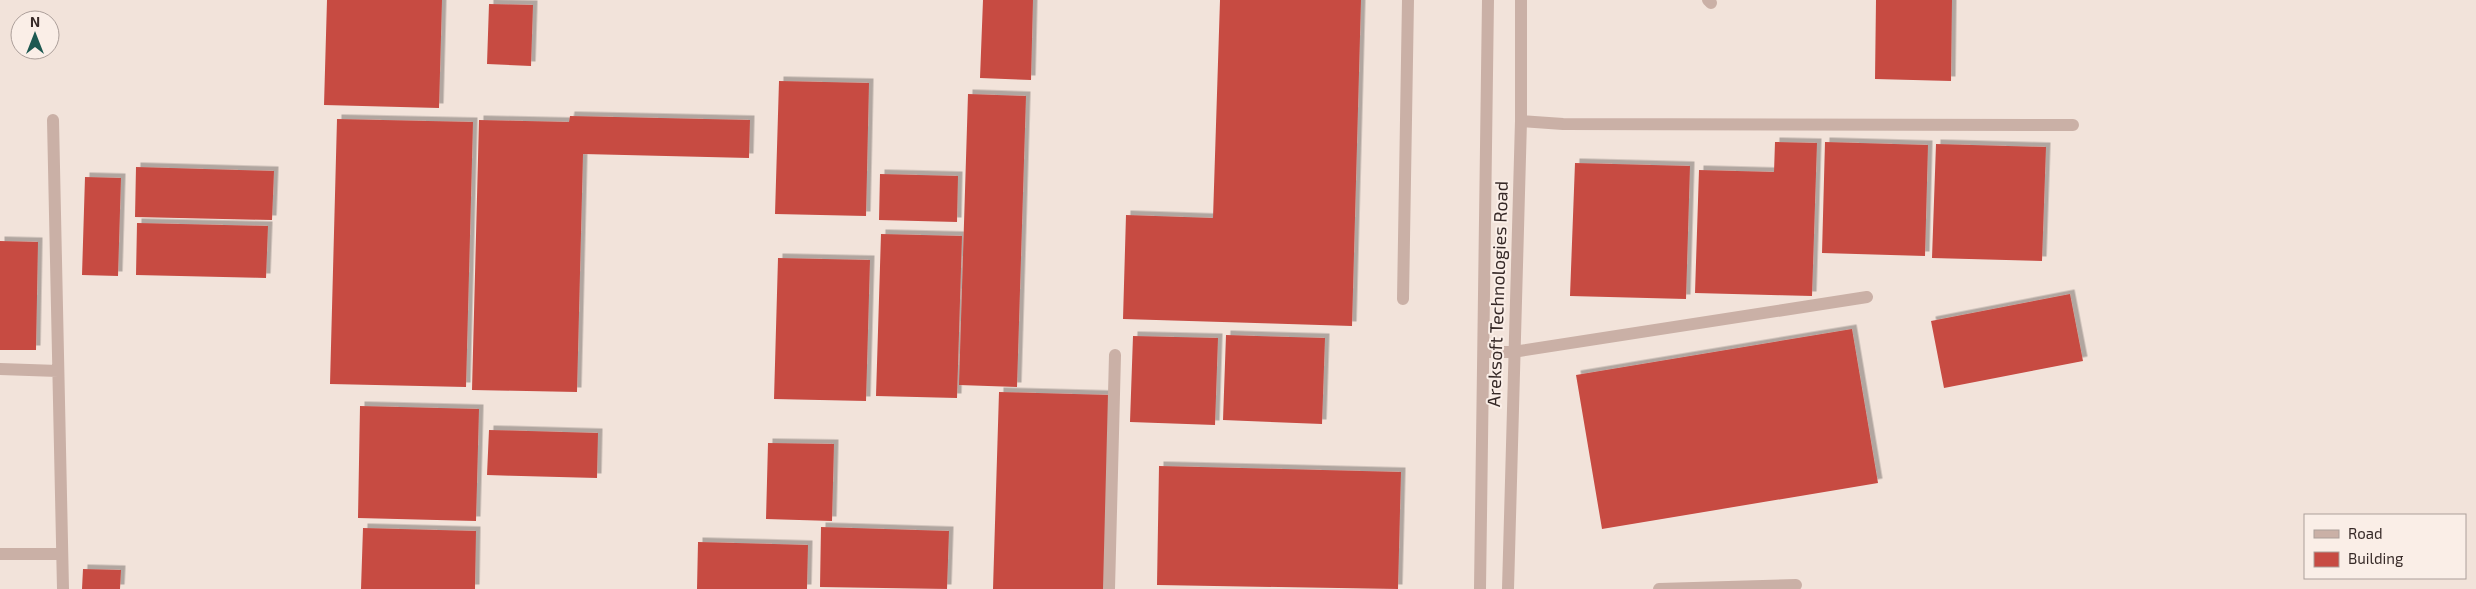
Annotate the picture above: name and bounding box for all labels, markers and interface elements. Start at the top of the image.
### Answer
north arrow [10,10,60,60]
text: N [30,13,40,30]
street label: Areksoft Technologies Road [1482,181,1512,407]
legend [2304,514,2466,579]
text: Road [2348,524,2383,542]
text: Building [2348,549,2404,567]

